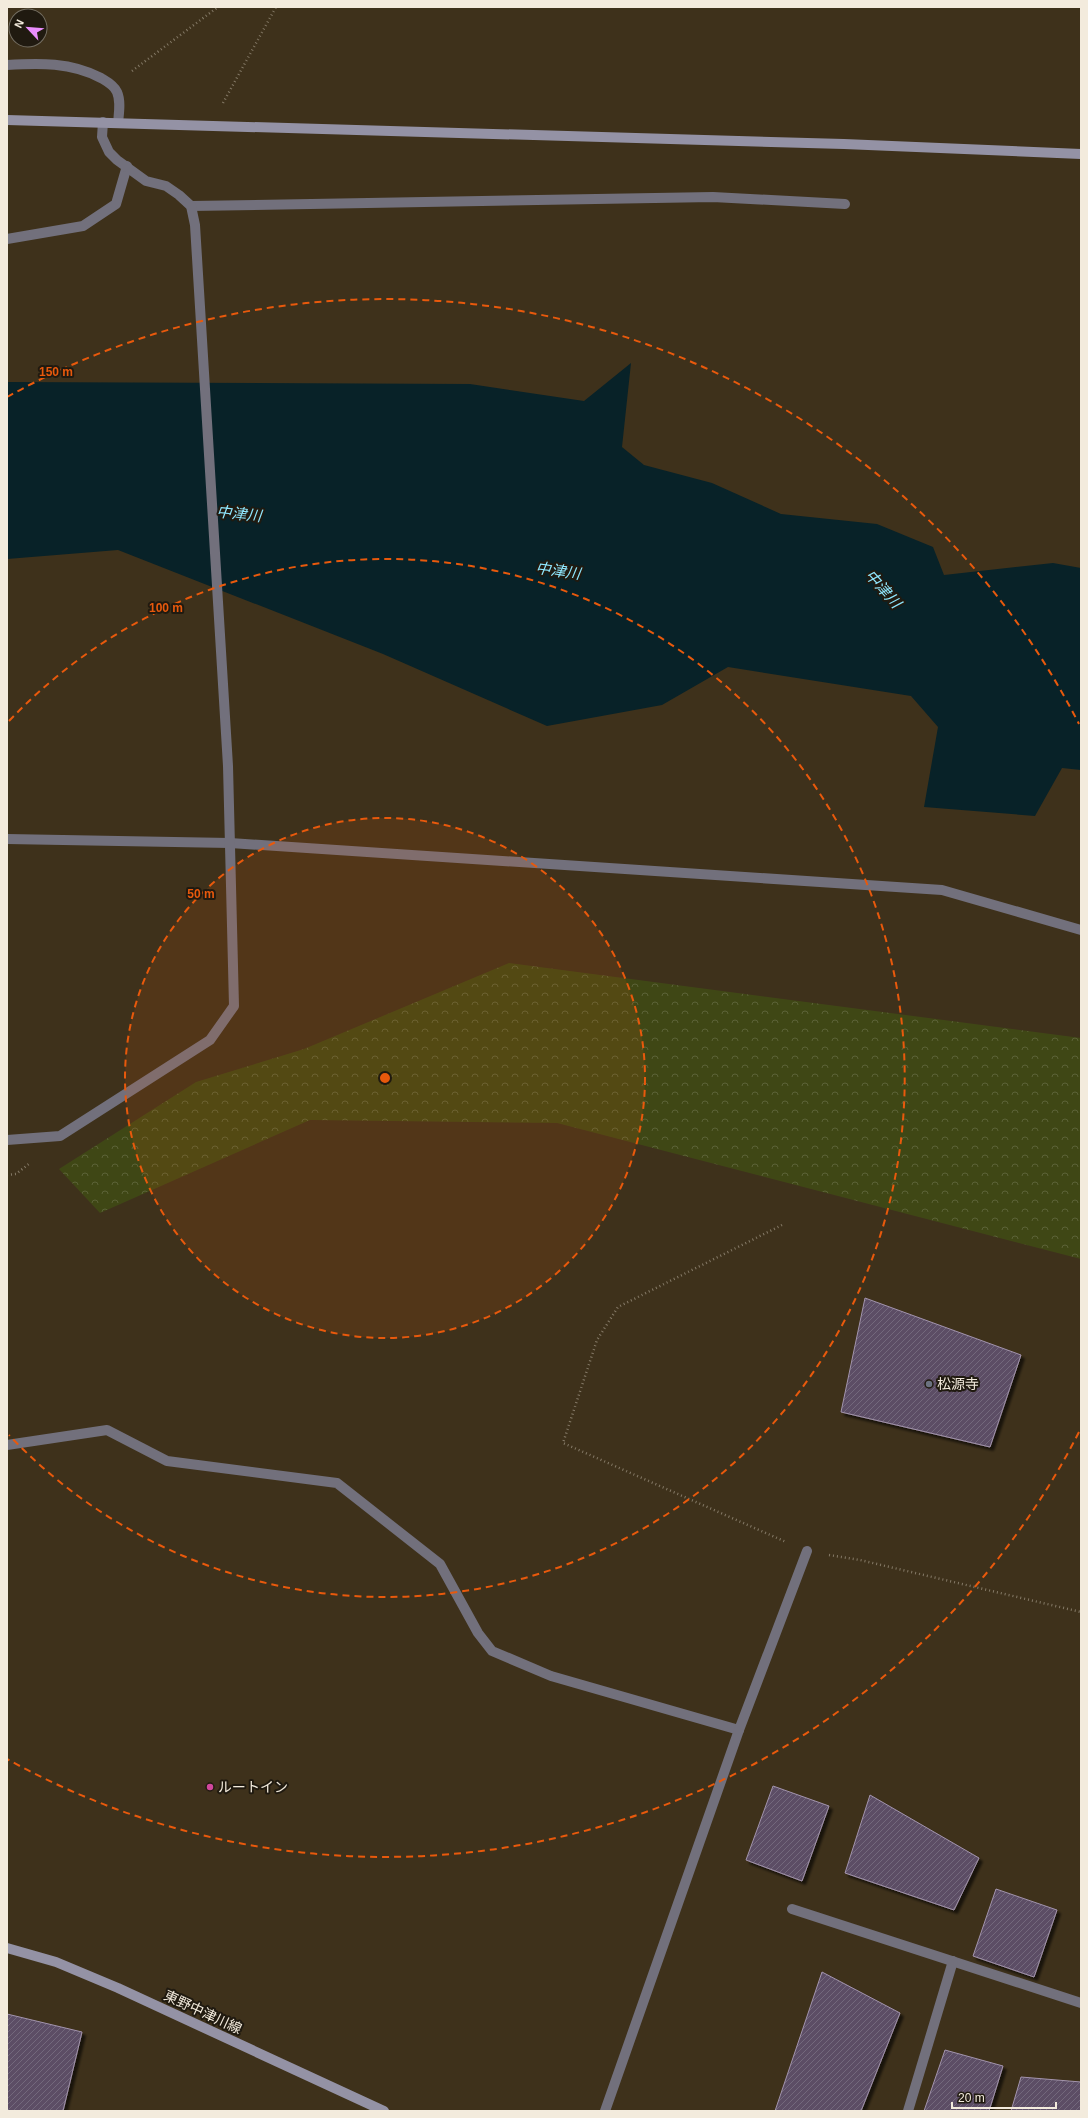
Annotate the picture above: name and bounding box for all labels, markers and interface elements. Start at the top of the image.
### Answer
north arrow [8,8,48,48]
text: N [12,17,26,30]
text: 150 m [39,365,73,379]
water label: 中津川 [216,503,264,525]
water label: 中津川 [535,559,584,582]
water label: 中津川 [862,566,906,613]
text: 100 m [149,601,183,615]
text: 50 m [187,887,215,901]
centre of rings [378,1071,392,1085]
place label: 松源寺 [937,1376,979,1392]
marker: 松源寺 [924,1379,934,1389]
place label: ルートイン [218,1779,288,1795]
marker: ルートイン [205,1782,215,1792]
street label: 東野中津川線 [162,1987,244,2037]
scale bar [952,2084,1056,2110]
text: 20 m [958,2091,985,2105]

